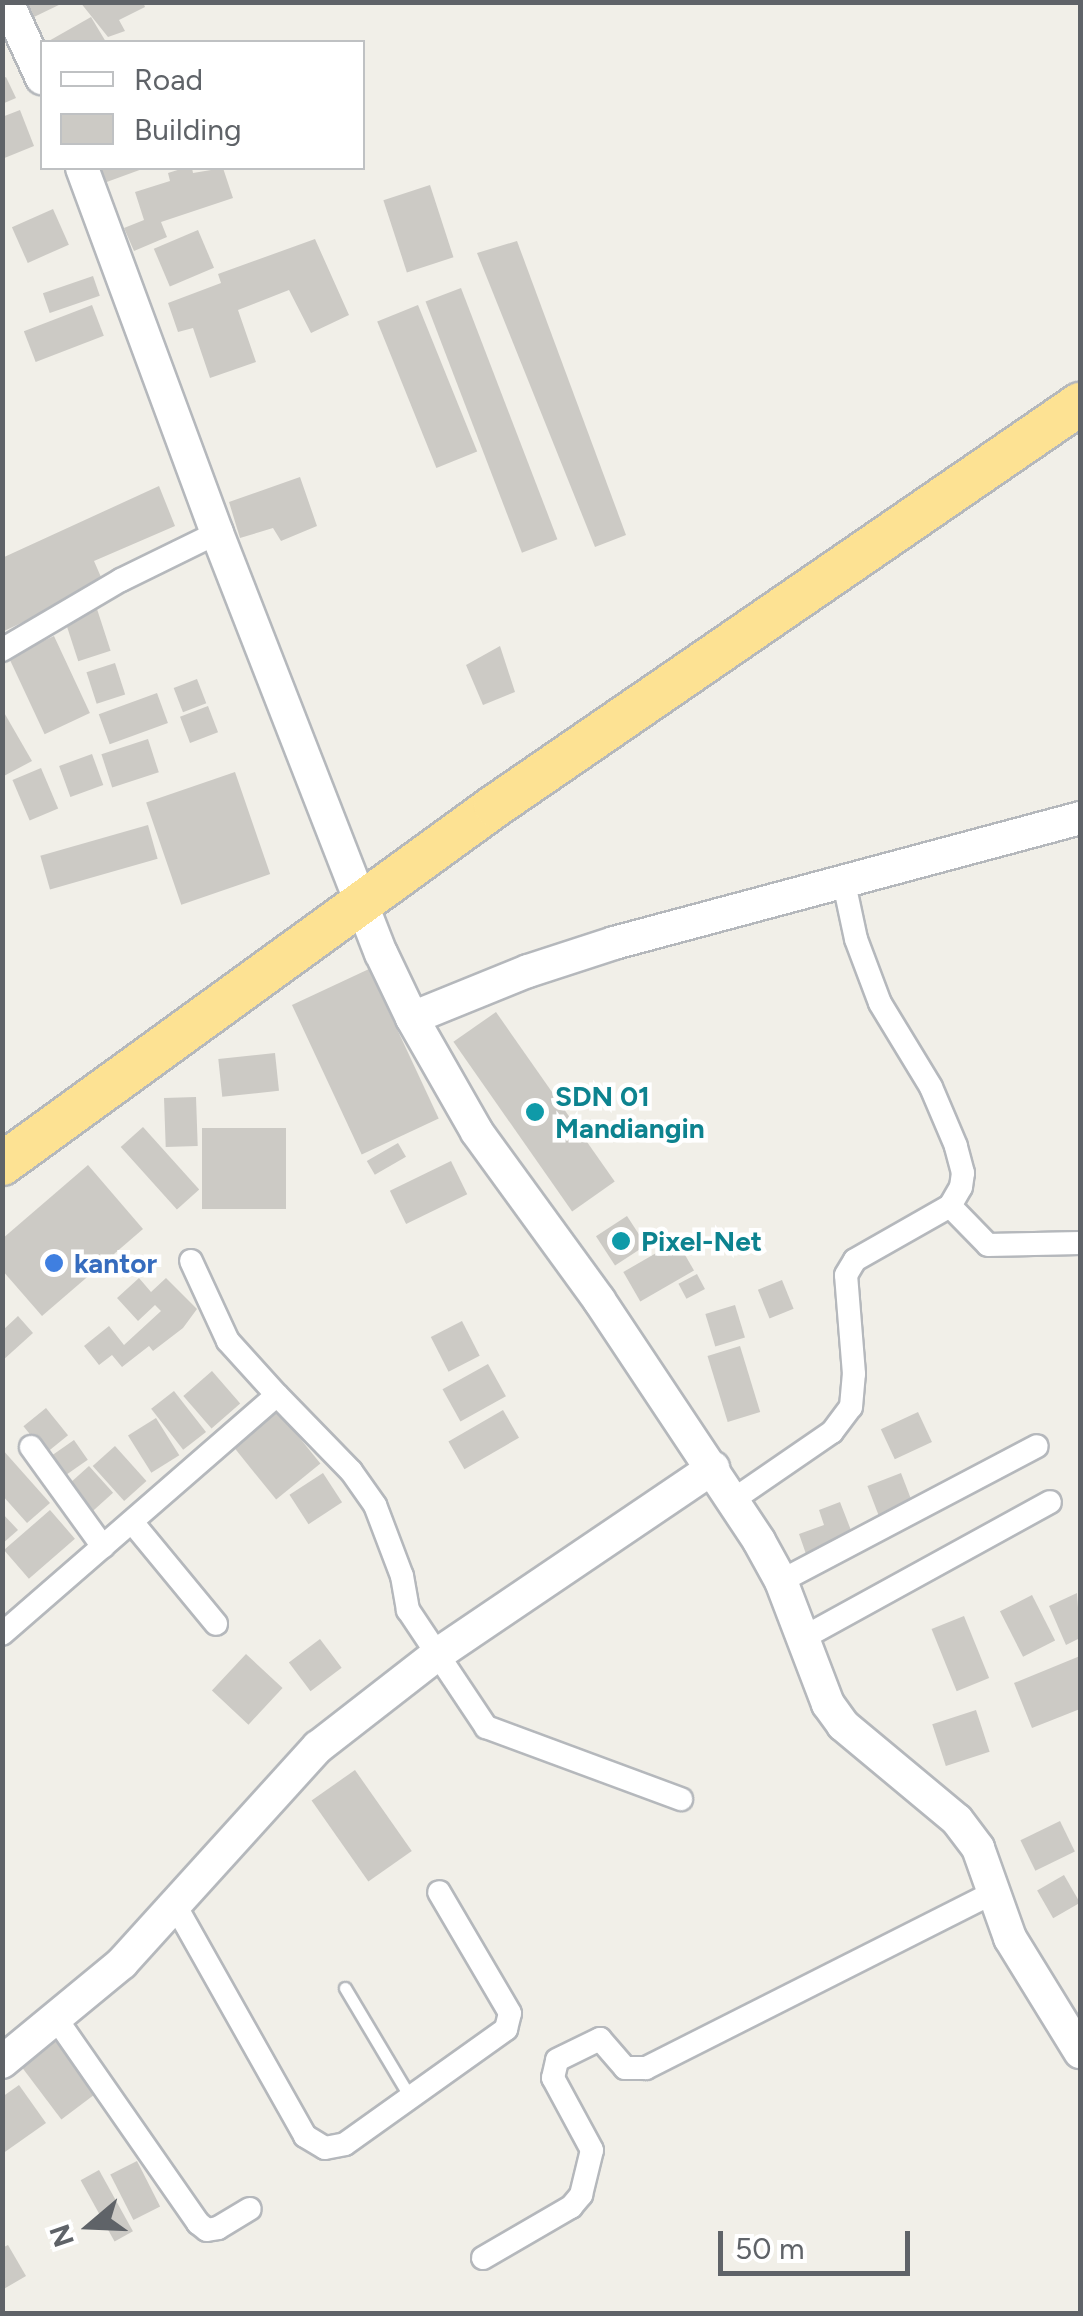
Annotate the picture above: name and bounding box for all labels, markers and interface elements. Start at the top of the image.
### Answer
legend [40,40,365,170]
text: Road [134,61,203,98]
text: Building [134,111,242,148]
place label: SDN 01 Mandiangin [555,1079,705,1145]
marker: SDN 01 Mandiangin [524,1101,546,1123]
place label: Pixel-Net [641,1224,762,1258]
marker: Pixel-Net [610,1230,632,1252]
place label: kantor [74,1246,157,1280]
marker: kantor [43,1252,65,1274]
north arrow [40,2176,140,2276]
scale bar [723,2211,916,2273]
text: N [42,2220,81,2252]
text: 50 m [735,2230,804,2267]

